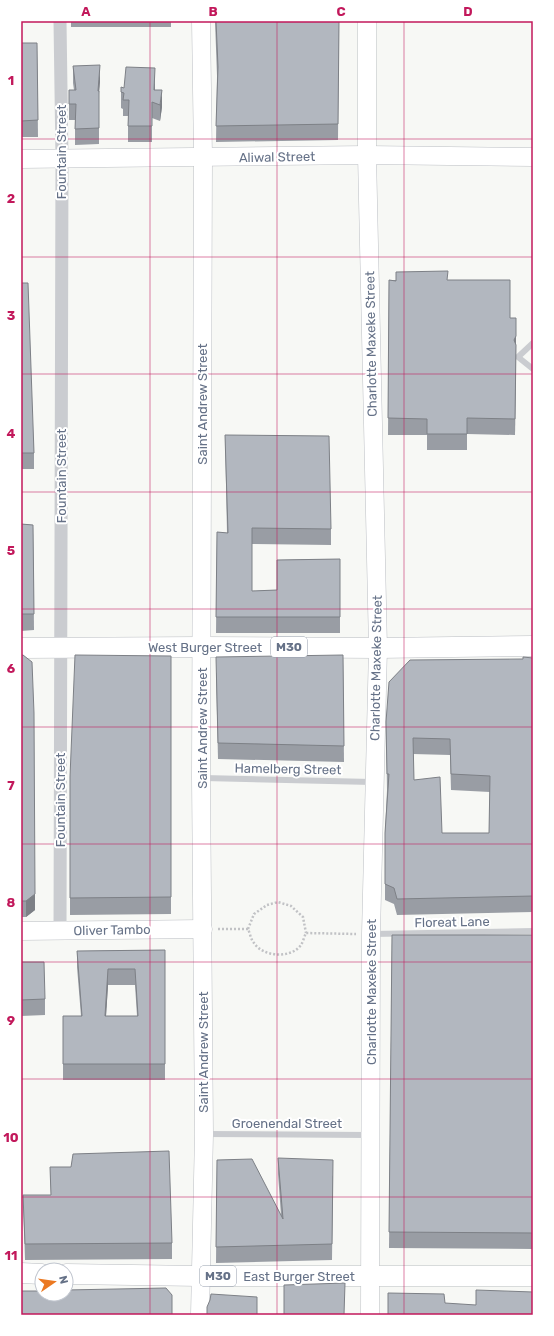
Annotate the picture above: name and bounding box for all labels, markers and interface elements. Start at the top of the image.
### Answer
text: A [81,4,91,19]
text: B [208,4,218,19]
text: C [336,4,346,19]
text: D [463,4,473,19]
text: 1 [8,73,14,88]
street label: Fountain Street [54,105,69,199]
street label: Aliwal Street [239,149,315,165]
text: 2 [7,191,15,206]
street label: Charlotte Maxeke Street [362,271,380,417]
text: 3 [7,308,16,323]
street label: Saint Andrew Street [195,343,210,465]
text: 4 [7,426,16,441]
street label: Fountain Street [54,429,69,523]
text: 5 [7,543,15,558]
street label: Charlotte Maxeke Street [367,595,385,741]
road number: M30 [271,637,307,657]
street label: West Burger Street [148,640,262,656]
text: 6 [7,661,16,676]
street label: Saint Andrew Street [195,667,210,789]
street label: Fountain Street [53,753,68,847]
street label: Hamelberg Street [234,761,342,778]
text: 7 [7,778,15,793]
text: 8 [7,895,16,910]
street label: Floreat Lane [414,914,490,930]
street label: Charlotte Maxeke Street [364,919,379,1065]
street label: Oliver Tambo [73,922,151,938]
street label: Saint Andrew Street [196,991,211,1113]
text: 9 [7,1013,15,1028]
street label: Groenendal Street [232,1116,342,1131]
text: 10 [3,1130,19,1145]
text: 11 [5,1248,17,1263]
north arrow [34,1262,74,1302]
road number: M30 [200,1266,236,1286]
street label: East Burger Street [243,1269,355,1285]
text: N [56,1275,70,1285]

